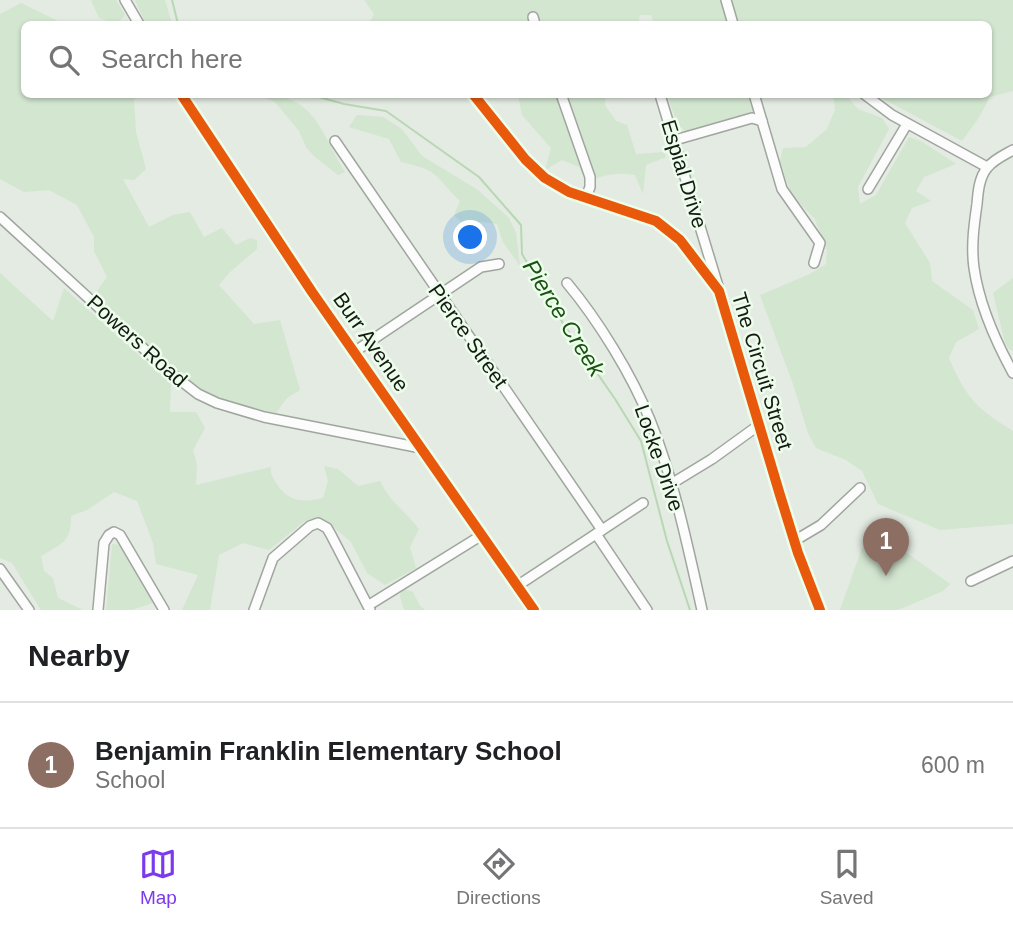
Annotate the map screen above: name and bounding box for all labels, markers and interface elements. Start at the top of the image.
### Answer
search box [21,21,992,98]
icon: search [45,41,83,79]
text: Search here [101,44,243,74]
street label: Espial Drive [657,117,712,231]
your location [453,220,487,254]
water label: Pierce Creek [518,255,611,383]
street label: Pierce Street [424,279,513,392]
street label: Burr Avenue [329,288,414,395]
street label: The Circuit Street [728,289,797,452]
street label: Powers Road [83,290,192,391]
street label: Locke Drive [631,402,688,514]
pin: 1 [863,518,909,576]
text: Nearby [28,639,130,672]
text: Benjamin Franklin Elementary School [95,736,562,766]
text: 1 [45,752,57,778]
text: 600 m [921,752,985,778]
text: School [95,767,165,793]
tab: Map [139,845,177,909]
tab: Directions [456,845,541,909]
tab: Saved [820,845,874,909]

